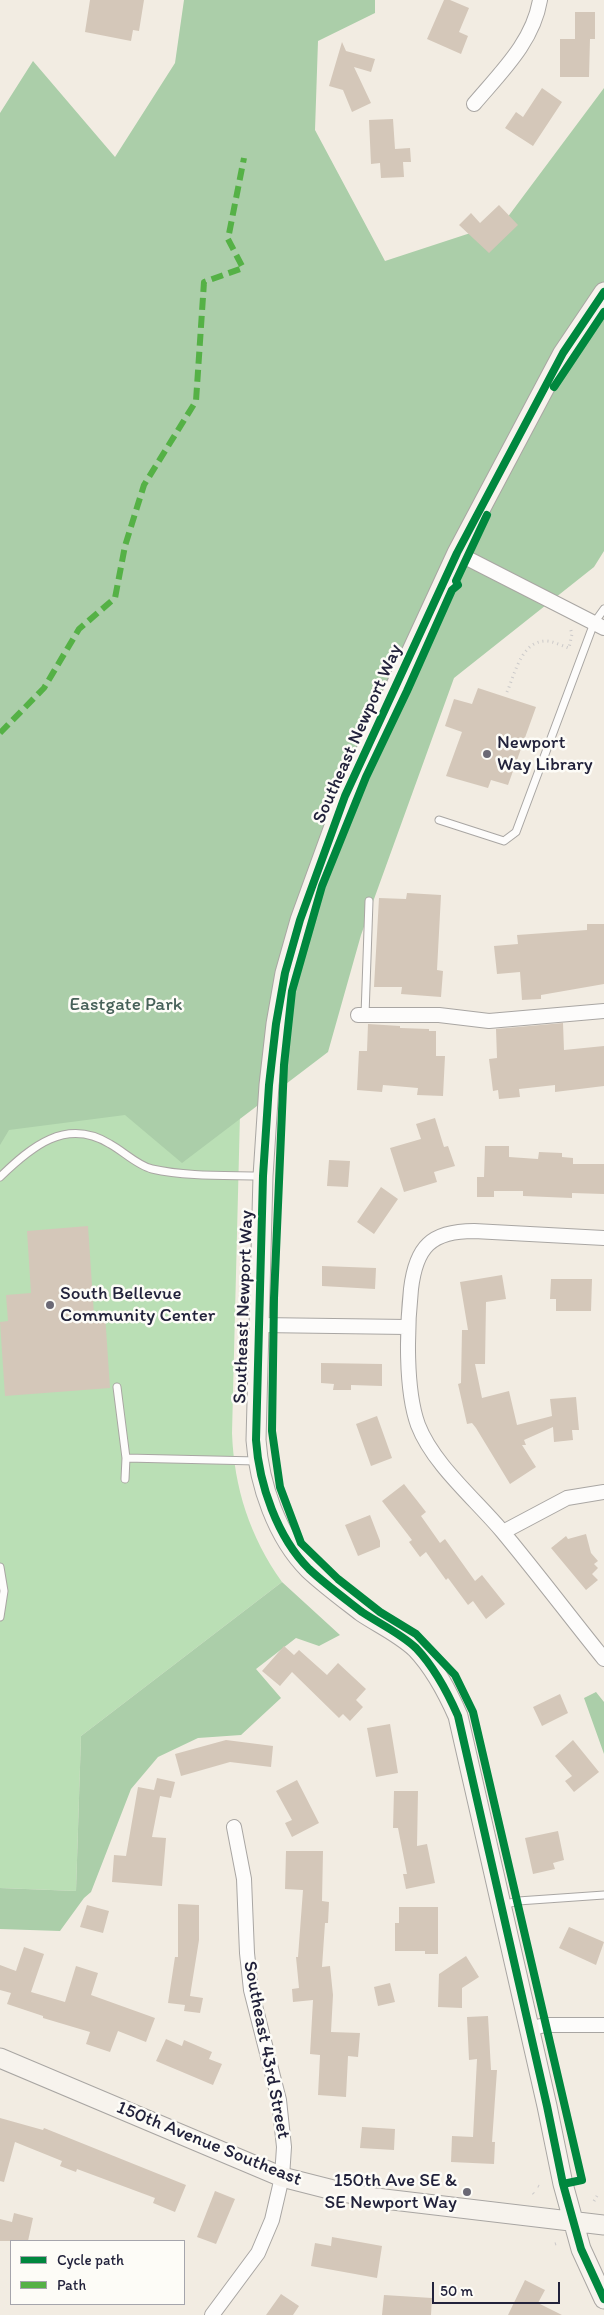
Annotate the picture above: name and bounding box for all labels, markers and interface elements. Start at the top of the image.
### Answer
street label: Southeast Newport Way [308,641,408,827]
place label: Newport Way Library [497,732,593,776]
marker: Newport Way Library [481,748,493,760]
park label: Eastgate Park [70,994,182,1016]
street label: Southeast Newport Way [229,1210,259,1404]
place label: South Bellevue Community Center [60,1283,215,1327]
marker: South Bellevue Community Center [44,1299,56,1311]
street label: Southeast 43rd Street [238,1959,294,2141]
street label: 150th Avenue Southeast [113,2096,305,2192]
place label: 150th Ave SE & SE Newport Way [325,2170,457,2214]
marker: 150th Ave SE & SE Newport Way [461,2186,473,2198]
legend [10,2240,185,2305]
text: Cycle path [57,2251,124,2269]
scale bar [434,2272,562,2304]
text: Path [57,2276,86,2294]
text: 50 m [440,2282,473,2300]

